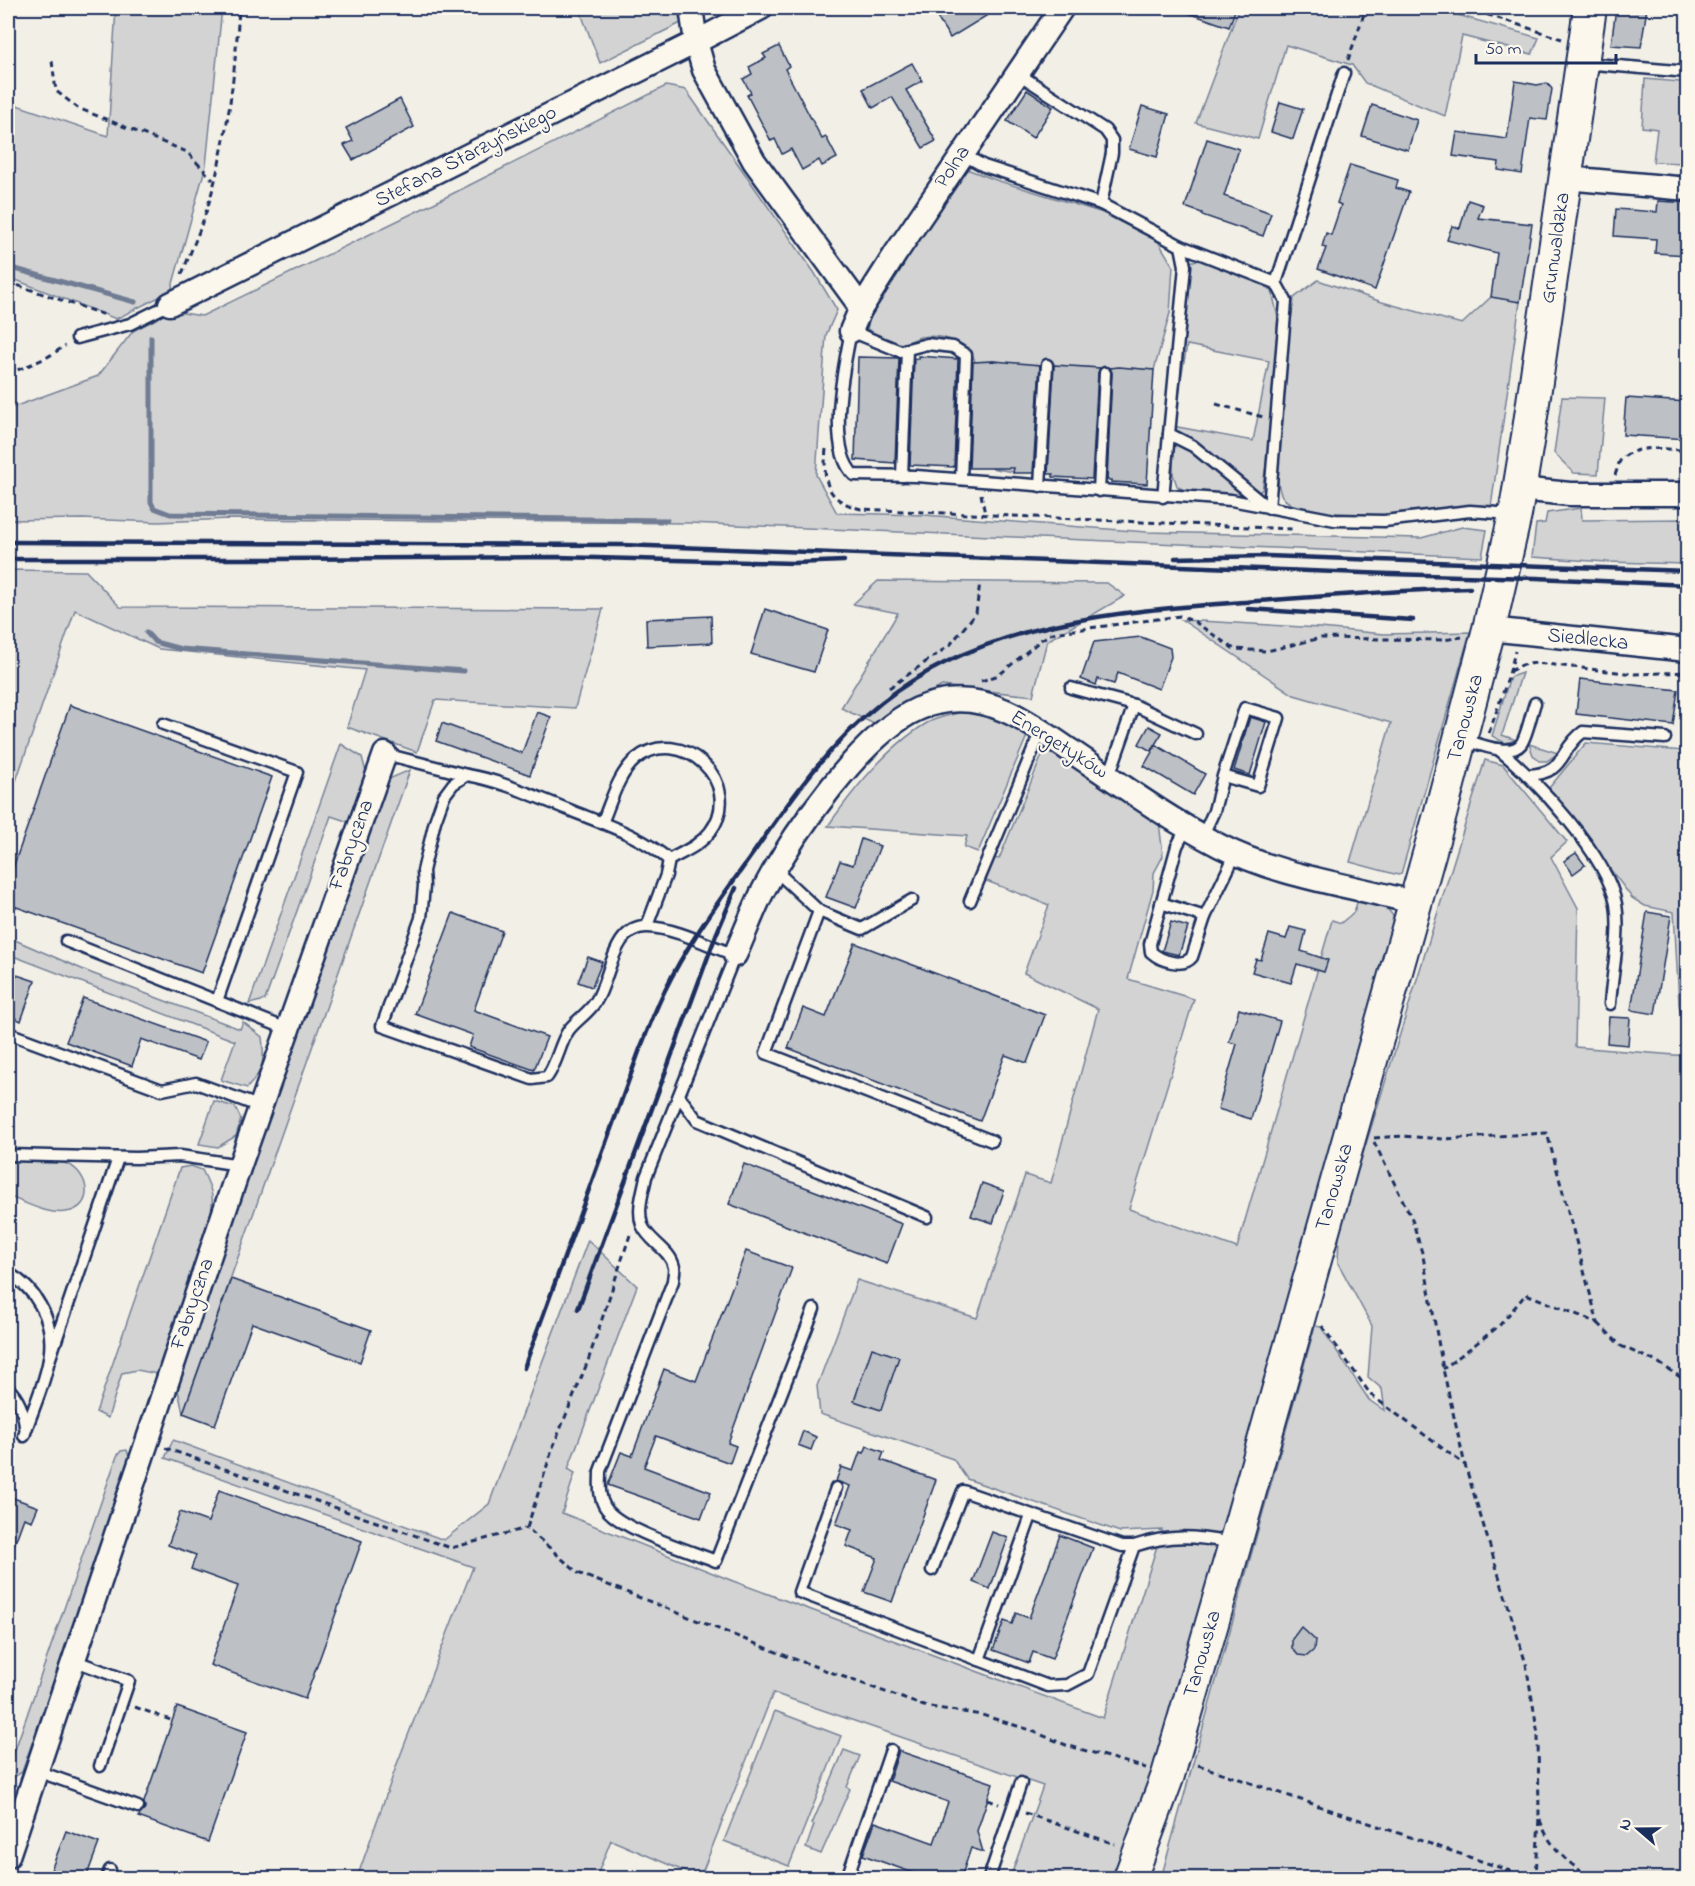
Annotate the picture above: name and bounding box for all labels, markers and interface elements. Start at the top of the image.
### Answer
scale bar [1476,27,1616,65]
text: 50 m [1485,37,1522,63]
street label: Stefana Starzyńskiego [370,98,563,218]
street label: Polna [928,139,978,195]
street label: Grunwaldzka [1533,191,1579,305]
street label: Siedlecka [1546,621,1630,659]
street label: Tanowska [1440,671,1492,765]
street label: Energetyków [1003,703,1114,789]
street label: Fabryczna [321,795,384,896]
street label: Tanowska [1308,1140,1362,1234]
street label: Fabryczna [163,1254,224,1355]
street label: Tanowska [1176,1607,1230,1701]
north arrow [1608,1799,1668,1859]
text: N [1613,1815,1639,1834]

